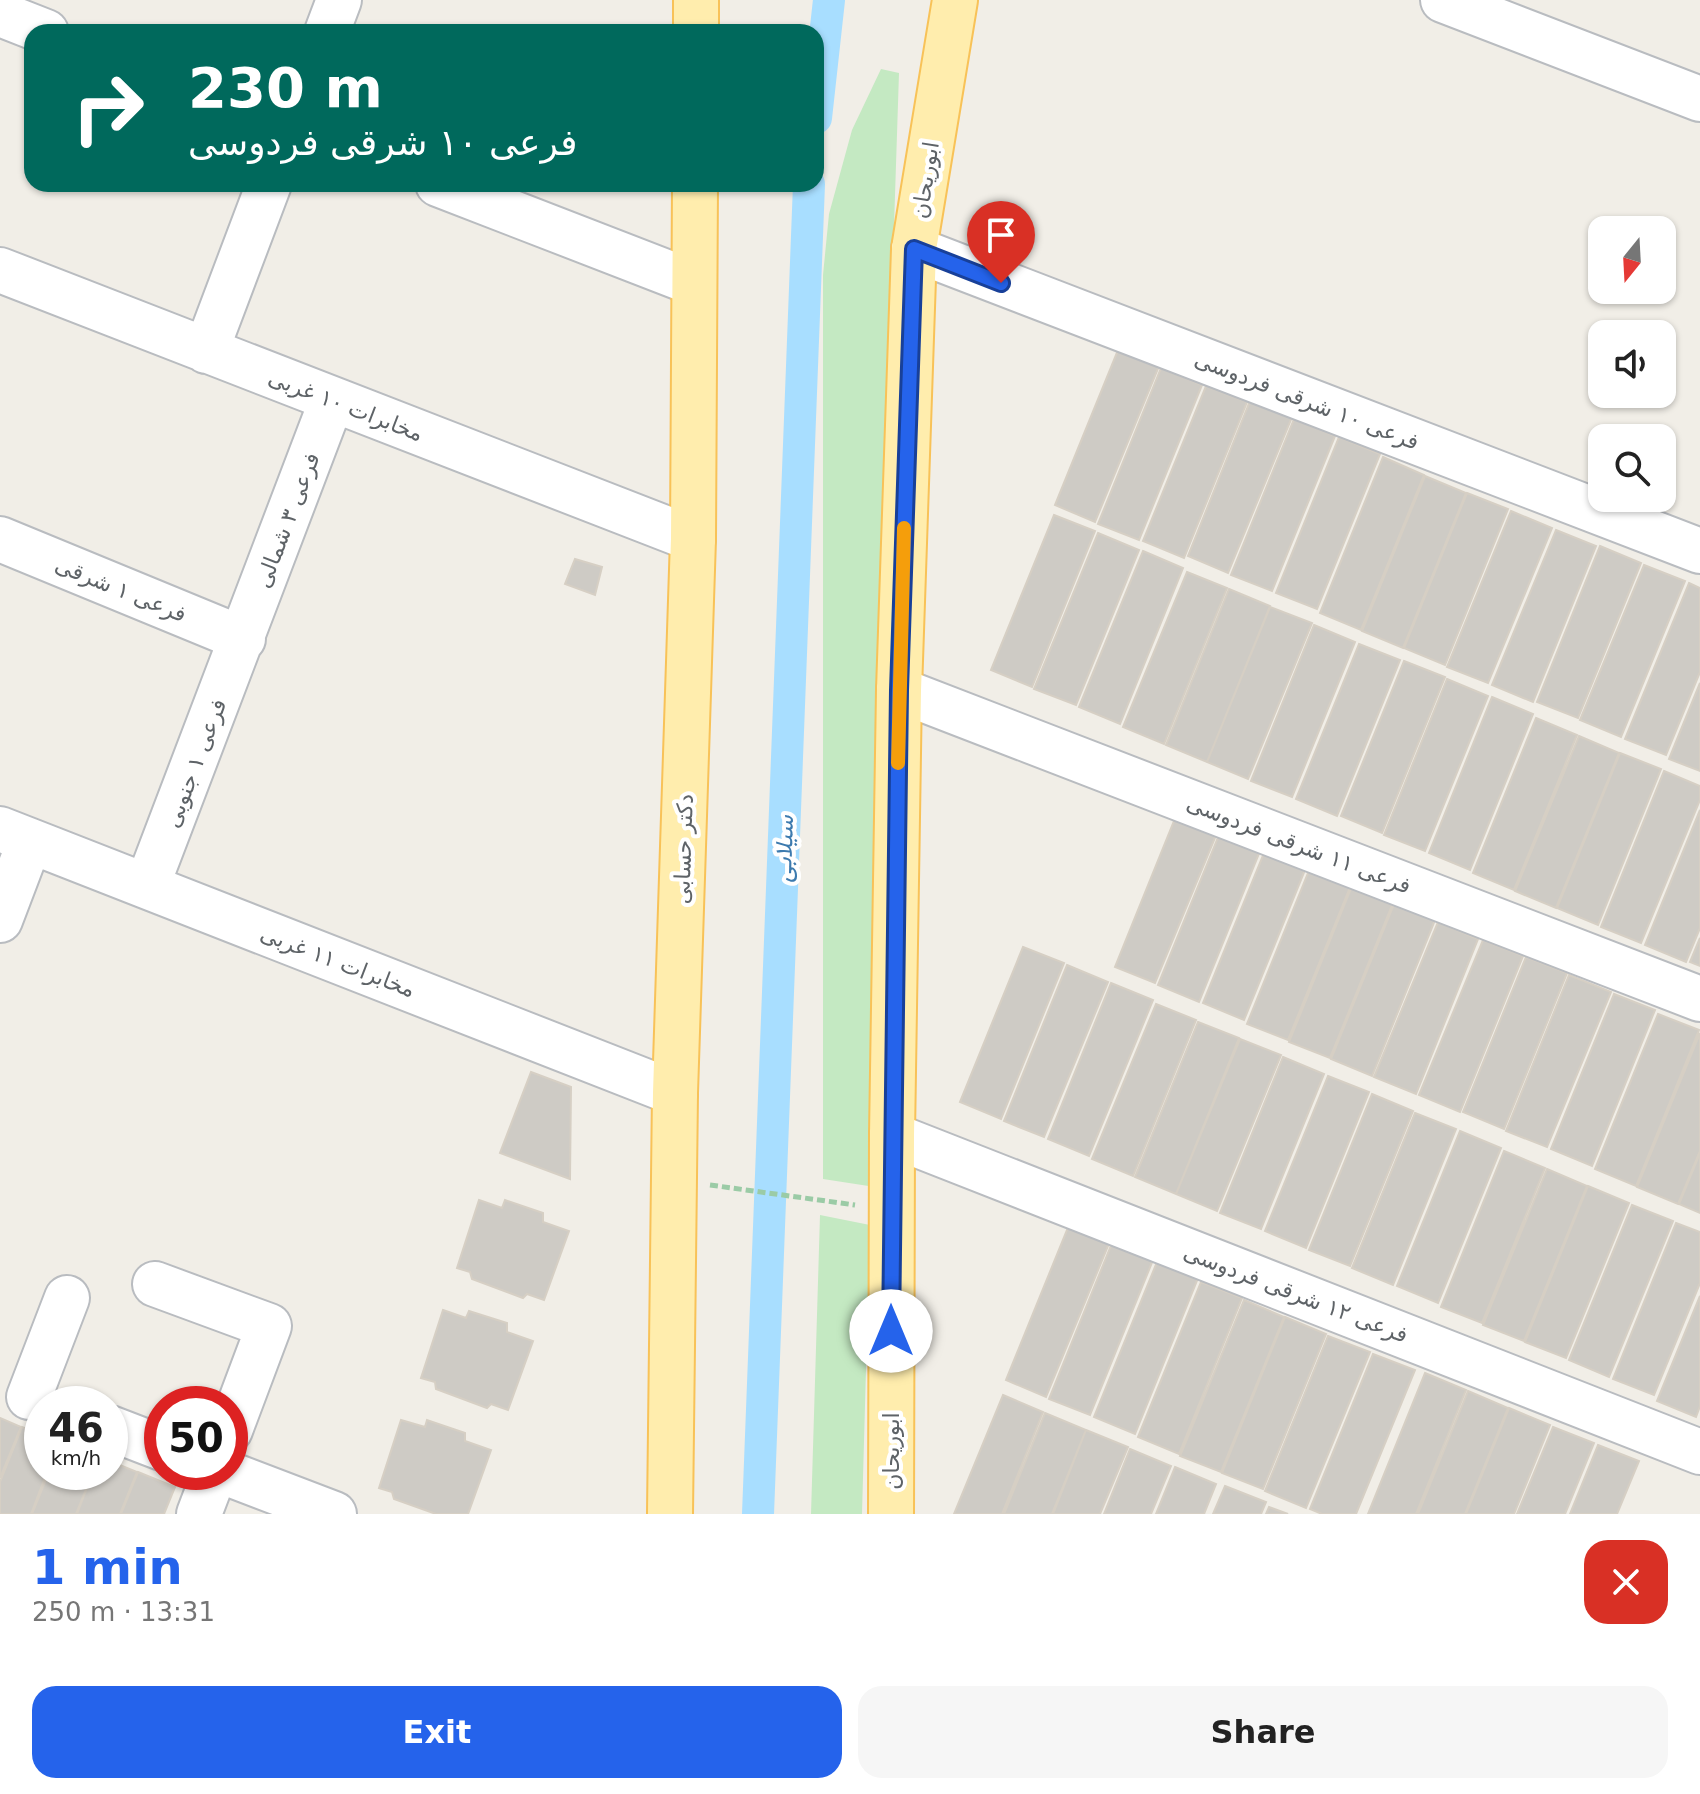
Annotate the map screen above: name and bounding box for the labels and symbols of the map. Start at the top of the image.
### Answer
street label: ابوریحان [907,140,944,220]
pin [967,201,1035,283]
north arrow [1588,216,1676,304]
street label: فرعی ۱۰ شرقی فردوسی [1191,346,1422,455]
street label: مخابرات ۱۰ غربی [265,364,427,446]
street label: فرعی ۳ شمالی [250,449,325,591]
street label: فرعی ۱ شرقی [52,552,190,627]
street label: فرعی ۱ جنوبی [159,695,232,831]
street label: فرعی ۱۱ شرقی فردوسی [1183,790,1414,899]
street label: دکتر حسابی [669,793,698,905]
water label: سیلابی [769,814,800,883]
street label: مخابرات ۱۱ غربی [257,920,419,1002]
street label: فرعی ۱۲ شرقی فردوسی [1180,1239,1411,1348]
position arrow [849,1289,933,1373]
speed limit sign: 50 [144,1386,248,1490]
street label: ابوریحان [879,1412,904,1490]

